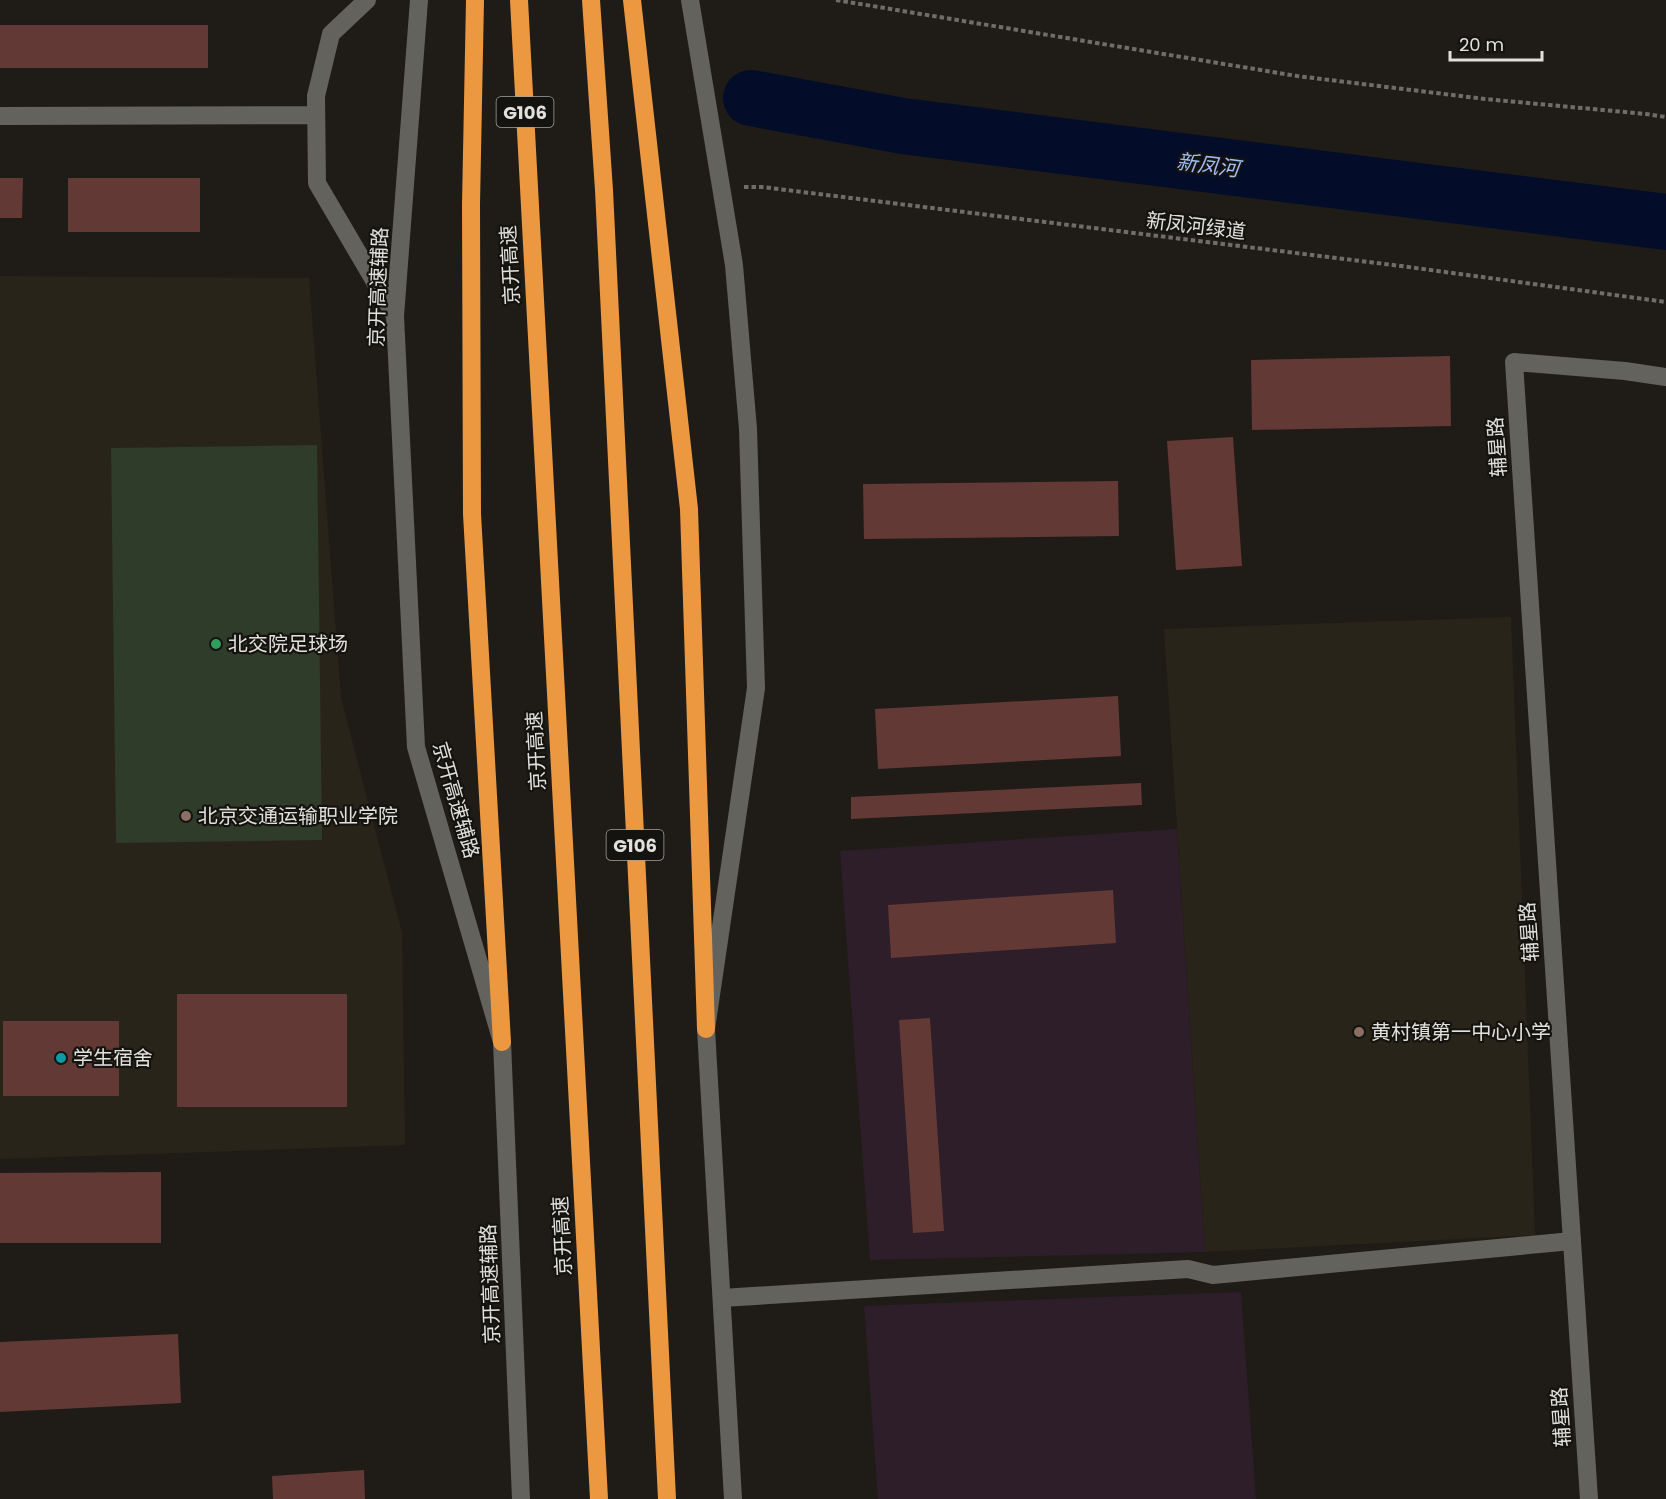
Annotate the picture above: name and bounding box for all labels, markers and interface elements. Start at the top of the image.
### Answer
scale bar [1450,24,1542,62]
text: 20 m [1459,32,1504,57]
road number: G106 [496,97,554,127]
water label: 新凤河 [1175,147,1245,184]
street label: 新凤河绿道 [1145,206,1247,246]
street label: 京开高速 [494,224,526,306]
street label: 京开高速辅路 [362,227,394,347]
street label: 辅星路 [1481,416,1513,478]
place label: 北交院足球场 [228,630,348,658]
marker: 北交院足球场 [209,637,223,651]
street label: 京开高速 [520,710,552,792]
street label: 京开高速辅路 [426,738,486,862]
place label: 北京交通运输职业学院 [198,802,398,830]
marker: 北京交通运输职业学院 [179,809,193,823]
road number: G106 [606,830,664,860]
street label: 辅星路 [1513,901,1545,963]
place label: 黄村镇第一中心小学 [1371,1018,1551,1046]
marker: 黄村镇第一中心小学 [1352,1025,1366,1039]
place label: 学生宿舍 [73,1044,153,1072]
marker: 学生宿舍 [54,1051,68,1065]
street label: 京开高速 [546,1195,578,1277]
street label: 京开高速辅路 [474,1224,506,1344]
street label: 辅星路 [1545,1386,1577,1448]

